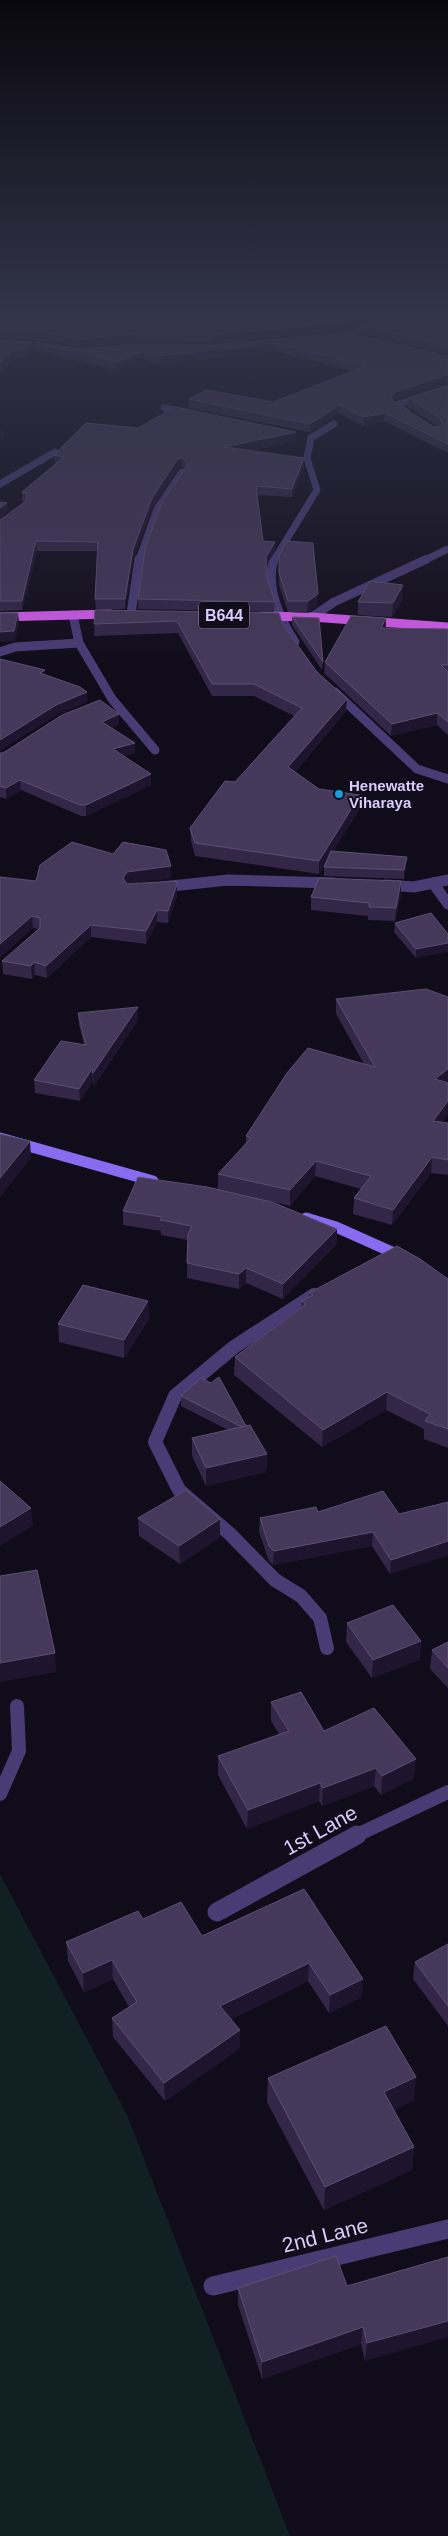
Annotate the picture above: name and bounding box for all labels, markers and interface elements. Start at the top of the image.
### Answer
road number: B644 [199,602,249,628]
place label: Henewatte Viharaya [349,777,424,811]
marker: Henewatte Viharaya [333,788,345,800]
street label: 1st Lane [279,1800,361,1860]
street label: 2nd Lane [280,2213,370,2257]

